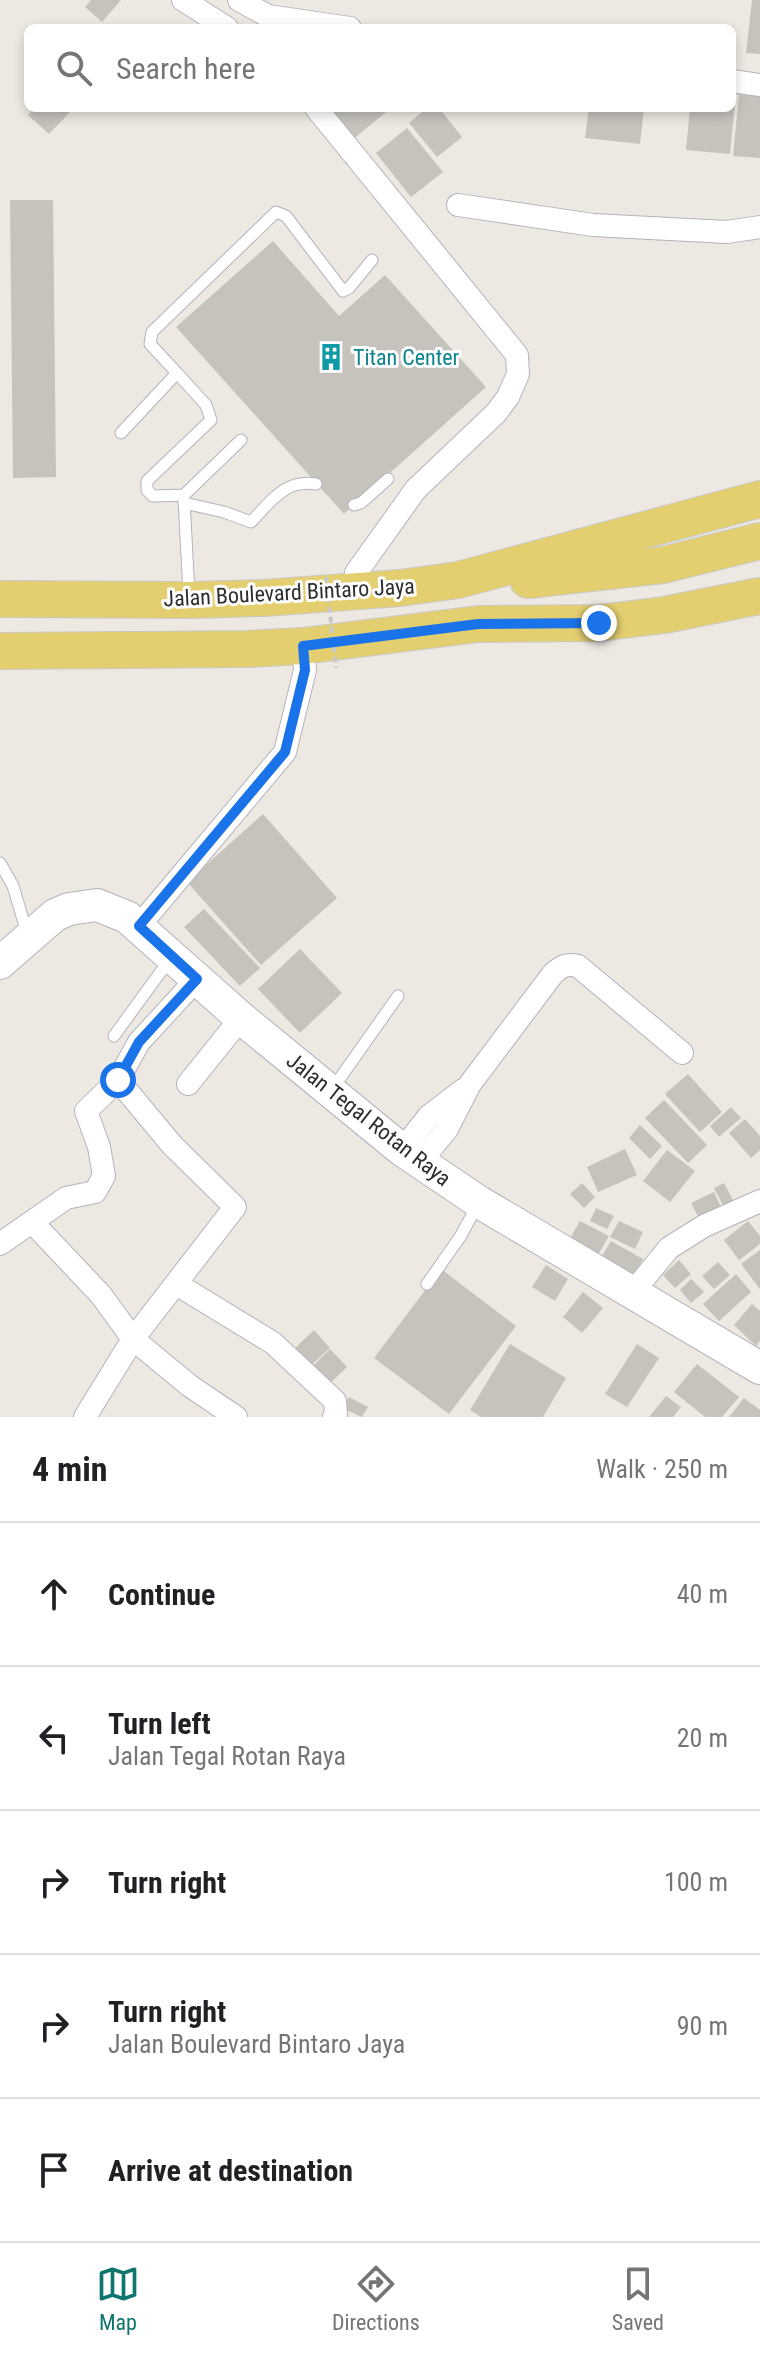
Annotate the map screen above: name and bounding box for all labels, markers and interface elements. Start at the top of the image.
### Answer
search box [24,24,736,112]
icon: search [52,46,96,90]
text: Search here [116,51,256,86]
building icon: Titan Center [316,342,346,372]
place label: Titan Center [353,345,460,370]
street label: Jalan Boulevard Bintaro Jaya [163,573,415,612]
route end [581,605,617,641]
street label: Jalan Tegal Rotan Raya [282,1048,456,1191]
route start [100,1062,136,1098]
text: 4 min [32,1449,108,1489]
text: Walk · 250 m [596,1454,728,1484]
icon: ahead [32,1572,76,1616]
text: Continue [108,1577,215,1612]
text: 40 m [677,1579,728,1609]
text: Turn left [108,1706,211,1741]
icon: left [32,1716,76,1760]
text: 20 m [677,1723,728,1753]
text: Jalan Tegal Rotan Raya [108,1741,346,1771]
icon: right [32,1860,76,1904]
text: Turn right [108,1865,226,1900]
text: 100 m [664,1867,728,1897]
text: Turn right [108,1994,226,2029]
icon: right [32,2004,76,2048]
text: 90 m [677,2011,728,2041]
text: Jalan Boulevard Bintaro Jaya [108,2029,405,2059]
icon: arrive [32,2148,76,2192]
text: Arrive at destination [108,2153,353,2188]
tab: Map [96,2262,140,2335]
tab: Directions [332,2262,420,2335]
tab: Saved [612,2262,664,2335]

